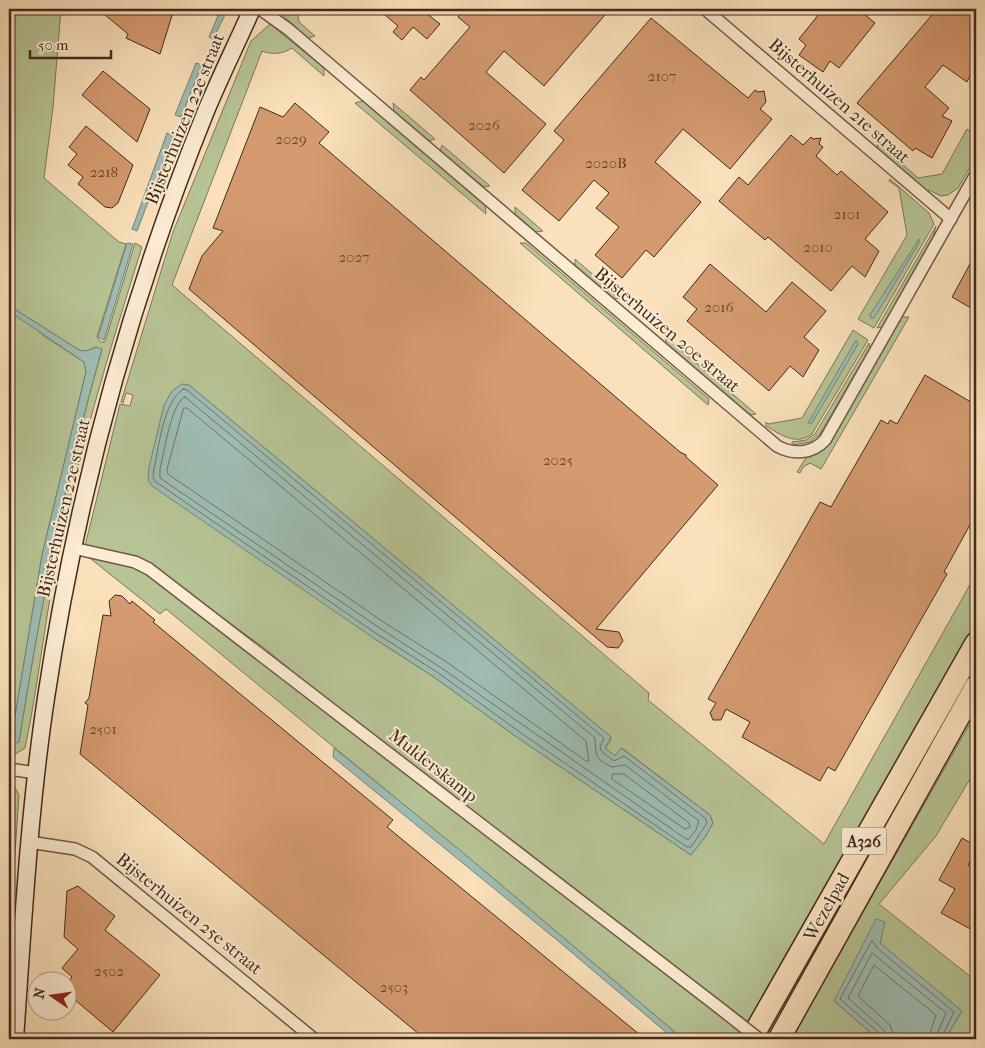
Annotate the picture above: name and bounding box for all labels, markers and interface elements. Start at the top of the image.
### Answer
scale bar [30,28,111,60]
street label: Bijsterhuizen 22e straat [141,30,229,208]
street label: Bijsterhuizen 21e straat [764,34,914,168]
text: 50 m [38,36,69,54]
house number: 2107 [648,67,676,85]
house number: 2026 [468,116,501,134]
house number: 2029 [275,130,307,148]
house number: 2020B [585,154,627,172]
house number: 2218 [90,163,118,181]
house number: 2101 [834,205,860,223]
house number: 2010 [803,238,833,256]
house number: 2027 [339,248,369,266]
street label: Bijsterhuizen 20e straat [590,263,744,397]
house number: 2016 [704,298,735,316]
street label: Bijsterhuizen 22e straat [33,416,95,599]
house number: 2025 [543,451,573,469]
house number: 2501 [89,720,117,738]
street label: Mulderskamp [385,725,482,807]
road number: A326 [842,828,886,854]
street label: Bijsterhuizen 25e straat [112,849,266,980]
street label: Wezelpad [799,869,854,946]
house number: 2502 [94,962,124,980]
north arrow [28,970,78,1020]
house number: 2503 [380,978,408,996]
text: N [30,986,49,1000]

